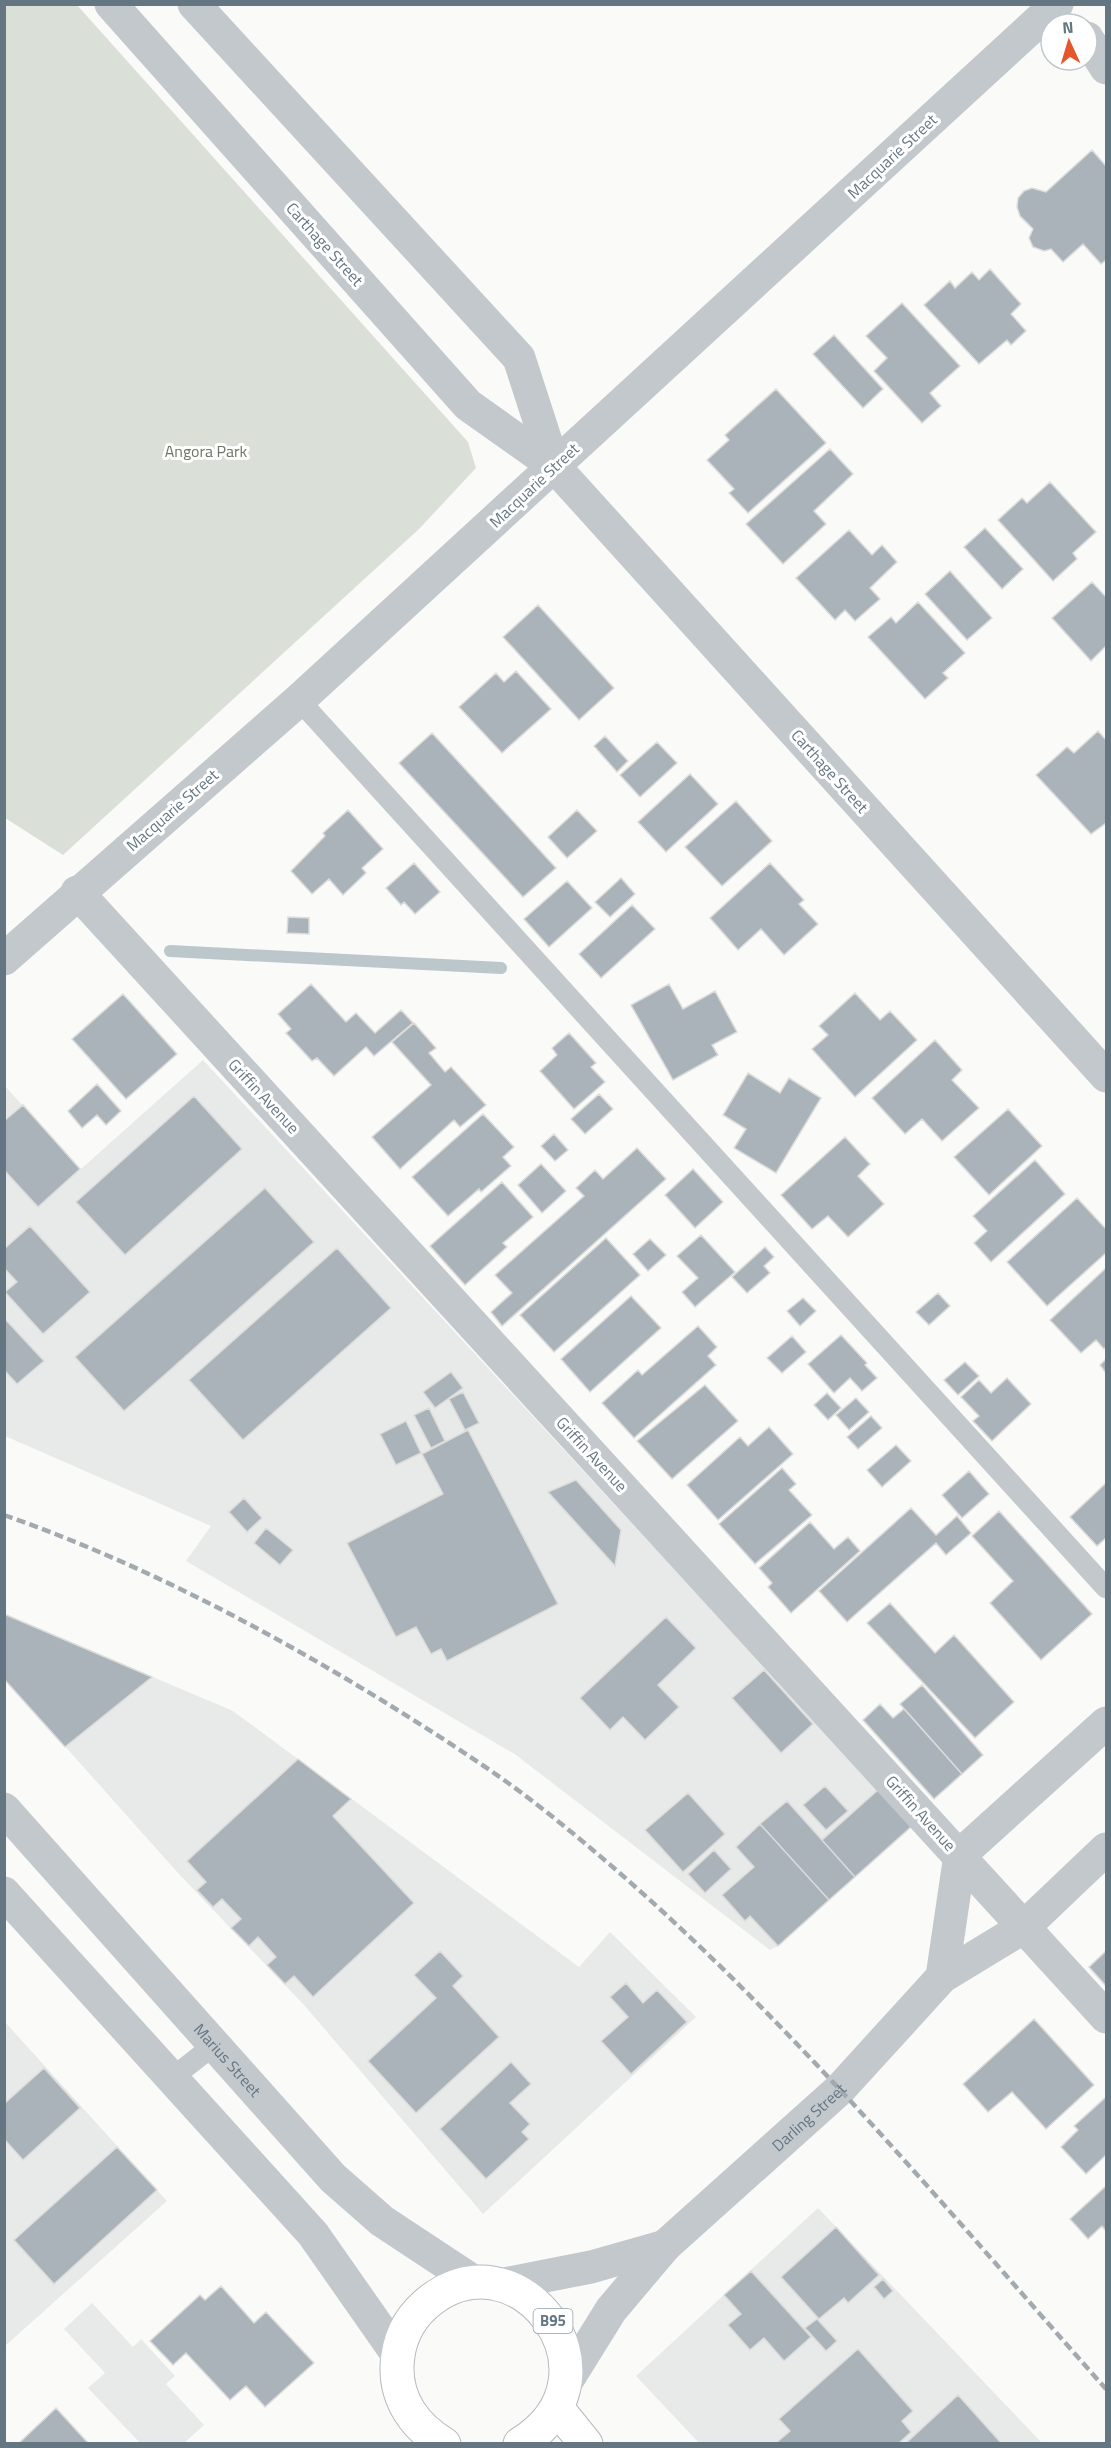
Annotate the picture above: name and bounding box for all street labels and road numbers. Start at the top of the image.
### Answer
street label: Macquarie Street [842,108,943,204]
street label: Carthage Street [281,197,369,292]
street label: Macquarie Street [484,437,585,533]
street label: Carthage Street [786,724,874,819]
street label: Macquarie Street [121,763,224,857]
street label: Griffin Avenue [223,1053,305,1139]
street label: Griffin Avenue [551,1411,633,1497]
street label: Griffin Avenue [880,1770,962,1856]
street label: Marius Street [188,2018,267,2102]
street label: Darling Street [766,2077,852,2157]
road number: B95 [534,2309,572,2333]

